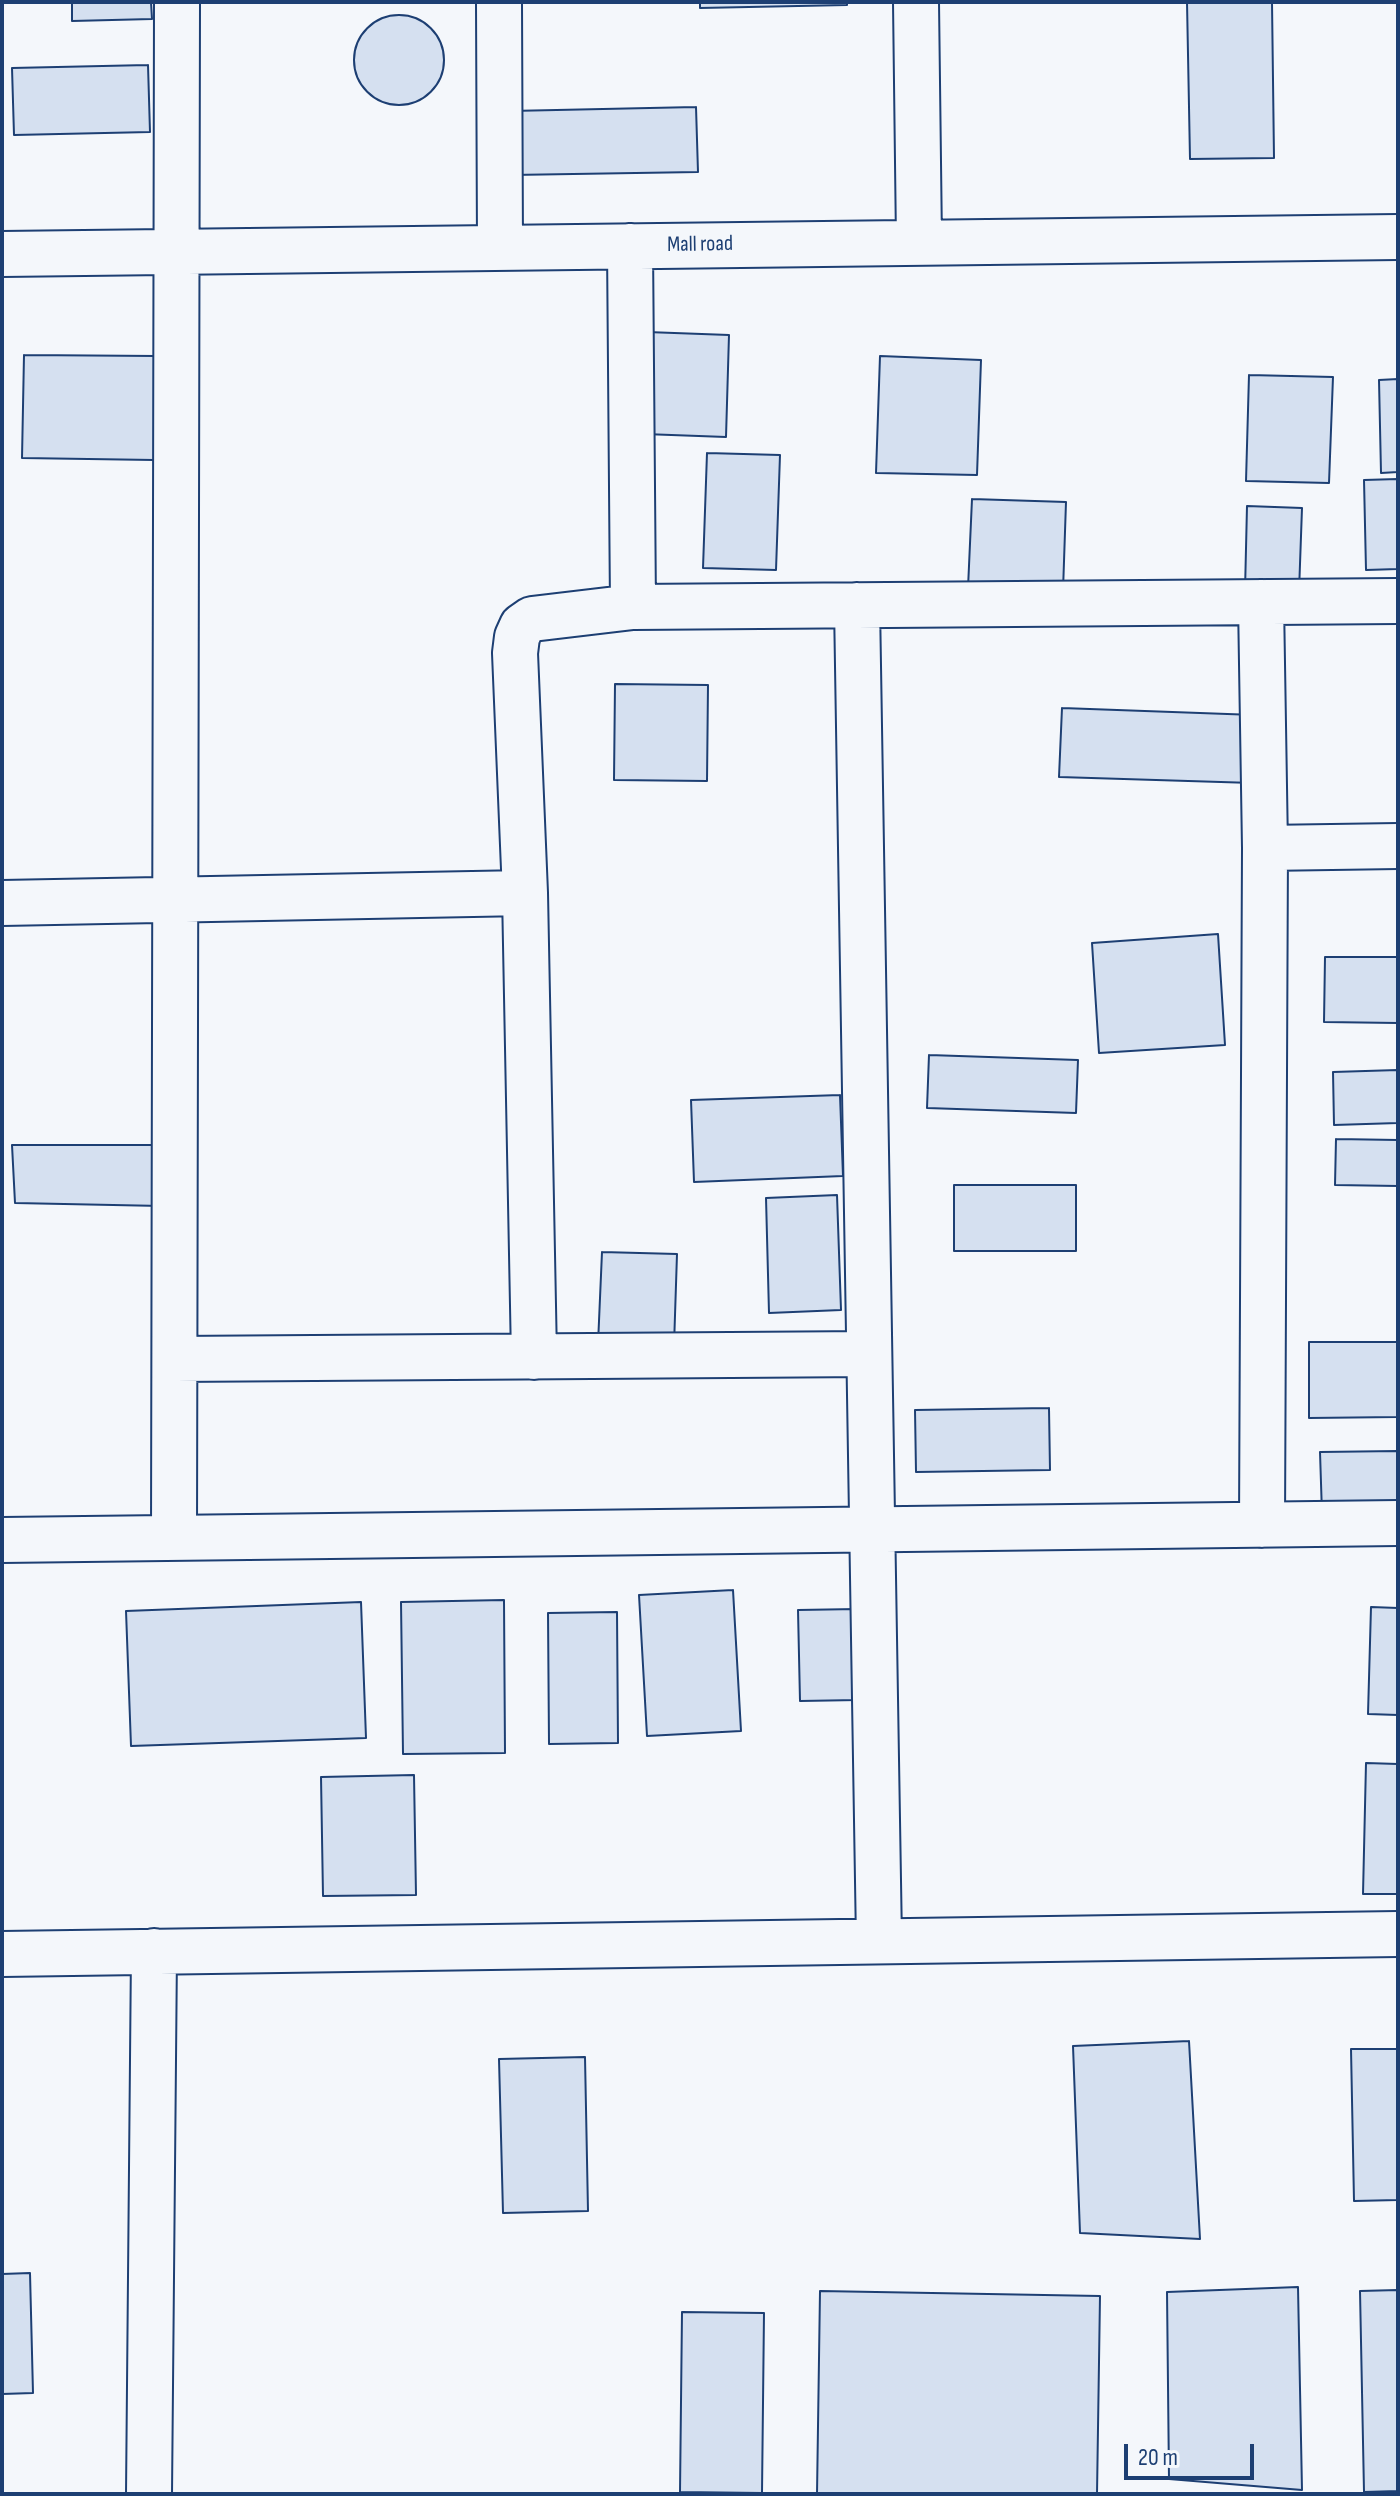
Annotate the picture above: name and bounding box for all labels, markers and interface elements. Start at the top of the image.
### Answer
street label: Mall road [667,231,733,259]
scale bar [1128,2428,1258,2478]
text: 20 m [1138,2443,1178,2472]

